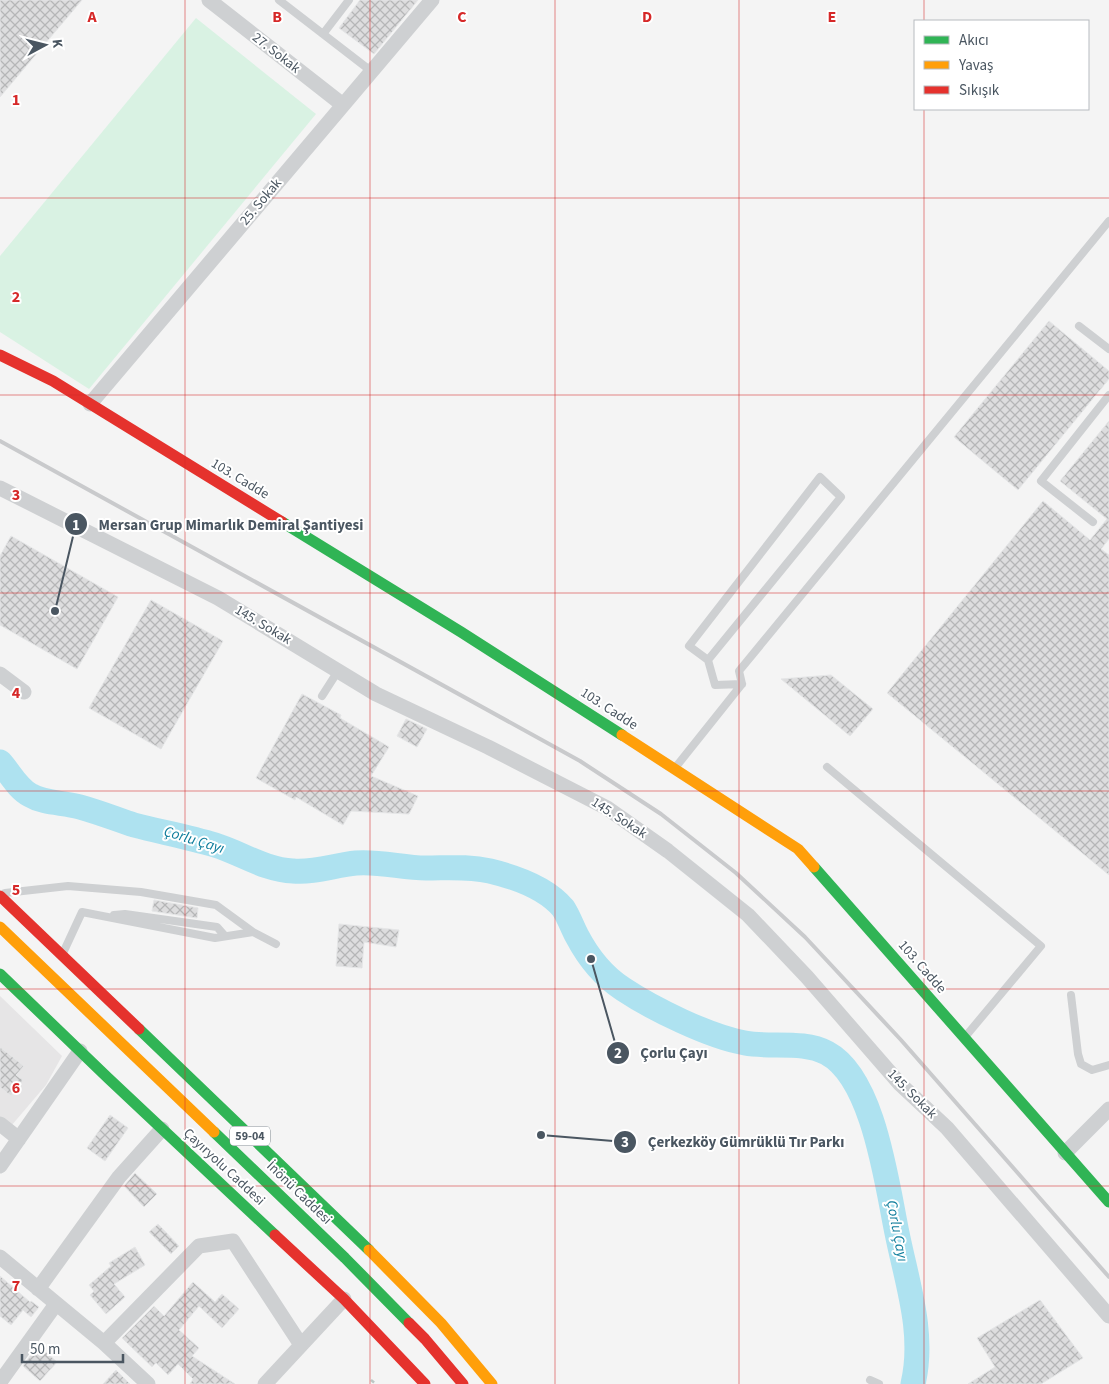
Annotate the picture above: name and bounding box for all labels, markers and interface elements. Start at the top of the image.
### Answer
text: A [86,6,97,28]
text: B [272,6,282,28]
text: C [457,6,467,28]
text: D [642,6,652,28]
text: E [828,6,836,28]
north arrow [20,20,70,70]
legend [914,20,1089,110]
street label: 27. Sokak [248,28,304,78]
text: Akıcı [959,30,989,51]
text: K [46,38,67,49]
text: Yavaş [958,55,993,76]
text: Sıkışık [959,80,1000,101]
text: 1 [12,89,20,111]
street label: 25. Sokak [235,174,287,230]
text: 2 [12,286,20,308]
street label: 103. Cadde [207,454,273,504]
text: 3 [12,484,20,506]
callout: Mersan Grup Mimarlık Demiral Şantiyesi [64,509,374,539]
text: 1 [72,515,80,536]
text: Mersan Grup Mimarlık Demiral Şantiyesi [99,515,363,536]
street label: 145. Sokak [231,600,295,650]
text: 4 [12,682,21,704]
street label: 103. Cadde [576,683,642,735]
street label: 145. Sokak [587,792,651,844]
water label: Çorlu Çayı [161,821,227,859]
text: 5 [12,879,20,901]
street label: 103. Cadde [893,936,951,998]
callout: Çorlu Çayı [606,1038,718,1068]
text: 2 [614,1043,622,1064]
text: Çorlu Çayı [640,1043,708,1064]
street label: 145. Sokak [883,1065,941,1123]
text: 6 [12,1077,20,1099]
street label: Çayıryolu Caddesi [179,1124,269,1210]
road number: 59-04 [230,1126,270,1146]
callout: Çerkezköy Gümrüklü Tır Parkı [613,1127,854,1157]
text: 3 [621,1132,629,1153]
text: Çerkezköy Gümrüklü Tır Parkı [648,1132,844,1153]
street label: İnönü Caddesi [262,1157,336,1229]
water label: Çorlu Çayı [881,1198,913,1264]
text: 7 [12,1275,20,1297]
scale bar [22,1332,124,1364]
text: 50 m [30,1339,60,1360]

